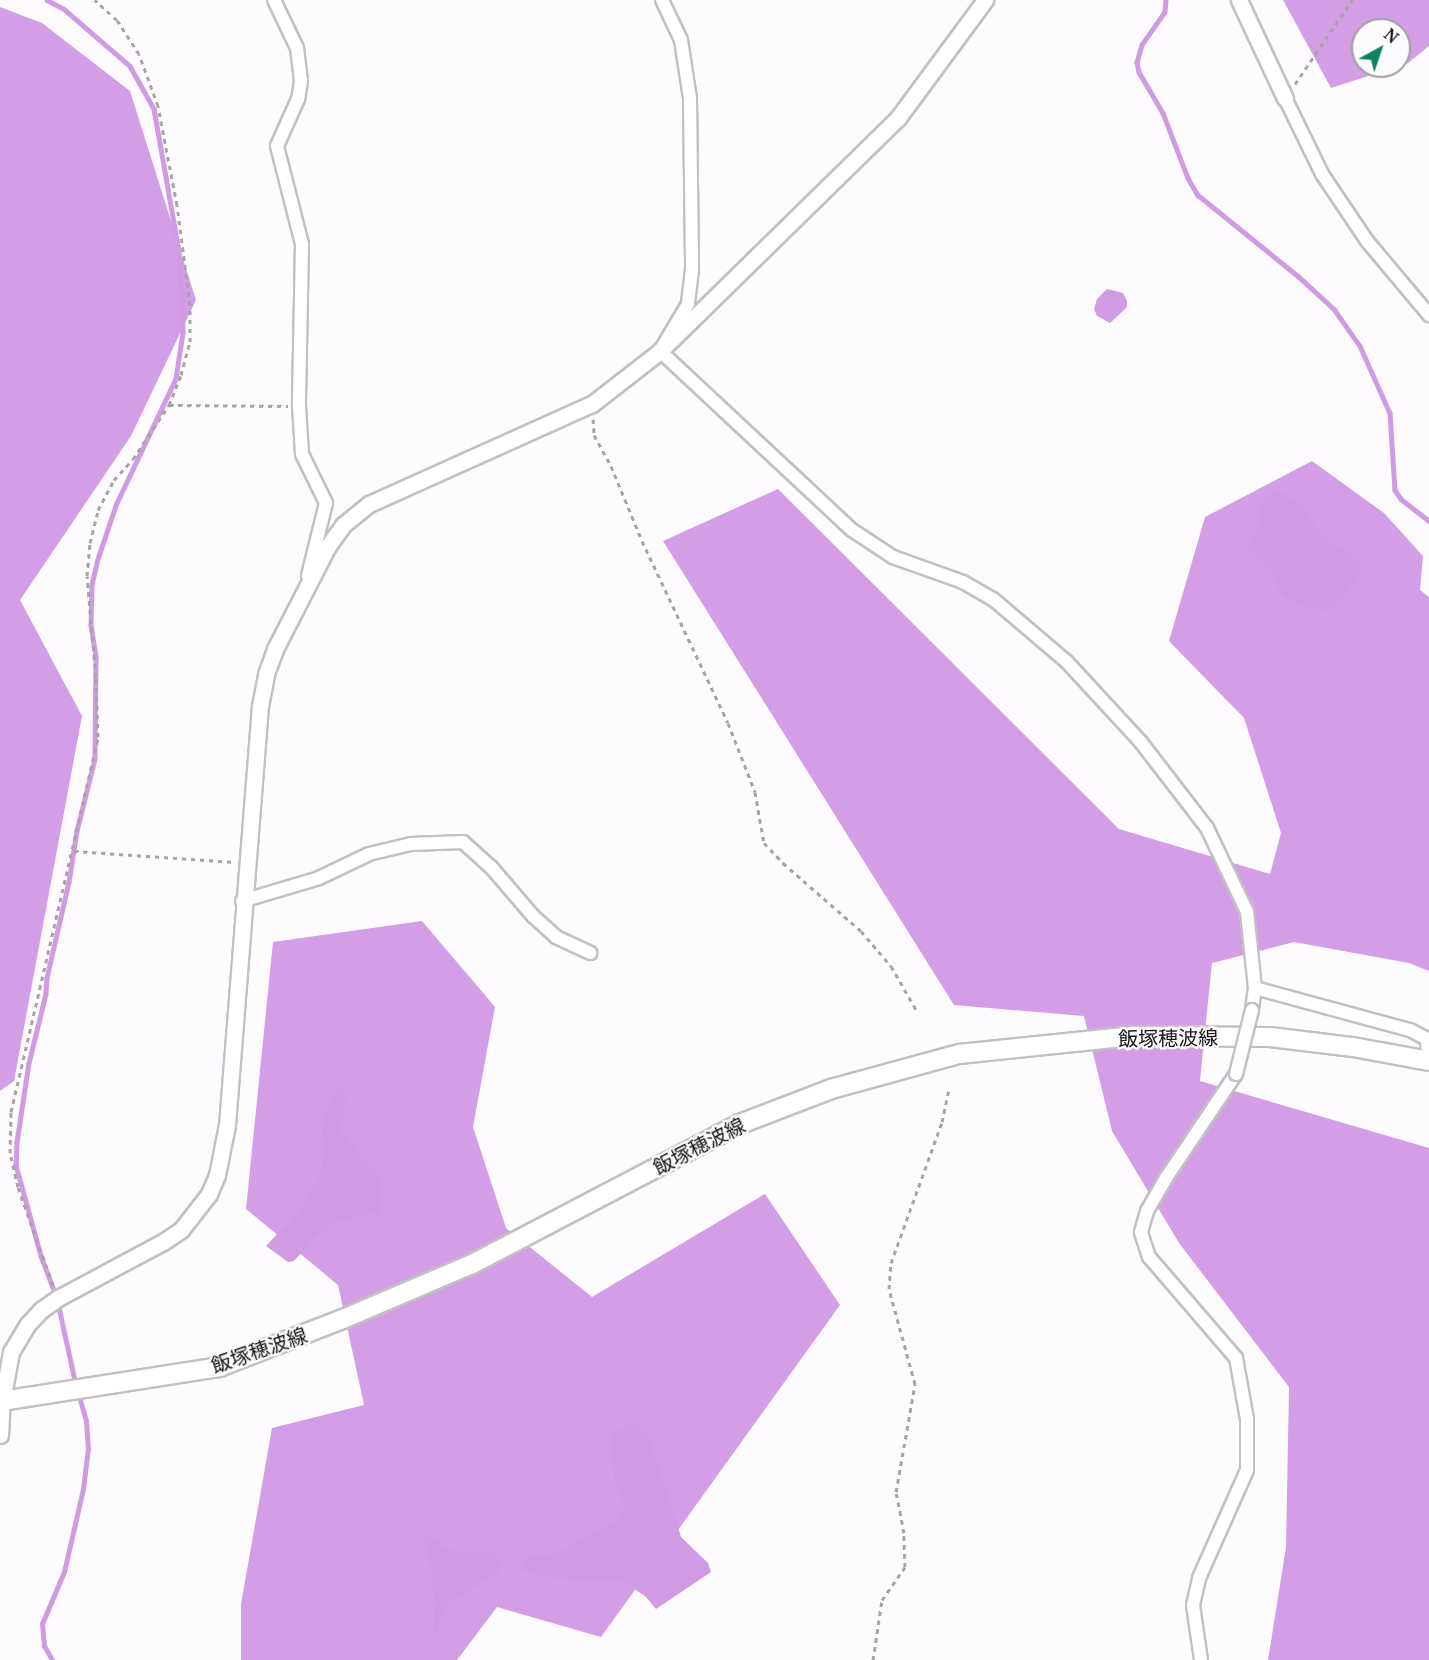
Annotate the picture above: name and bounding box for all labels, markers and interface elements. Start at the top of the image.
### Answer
north arrow [1351,18,1411,78]
text: N [1379,23,1403,48]
street label: 飯塚穂波線 [1118,1025,1218,1051]
street label: 飯塚穂波線 [649,1113,749,1179]
street label: 飯塚穂波線 [208,1322,310,1378]

